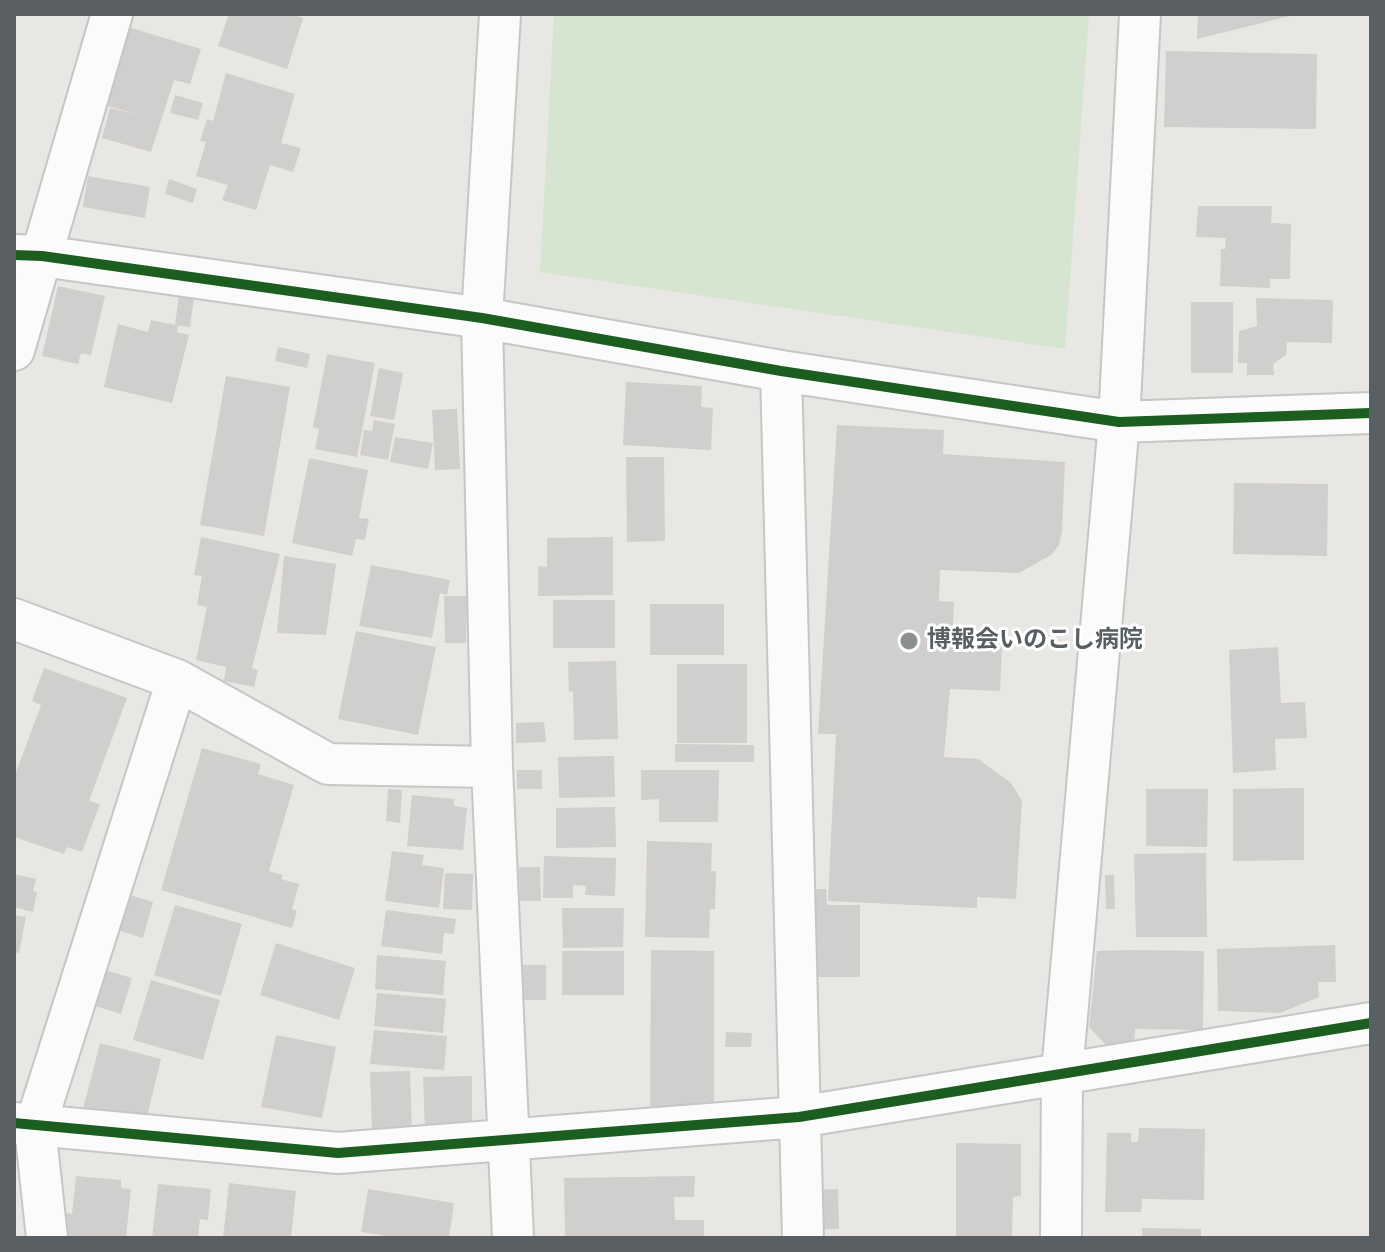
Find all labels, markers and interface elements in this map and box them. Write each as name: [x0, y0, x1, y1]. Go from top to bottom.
place label: 博報会いのこし病院: [927, 627, 1143, 655]
marker: 博報会いのこし病院: [898, 630, 920, 652]

